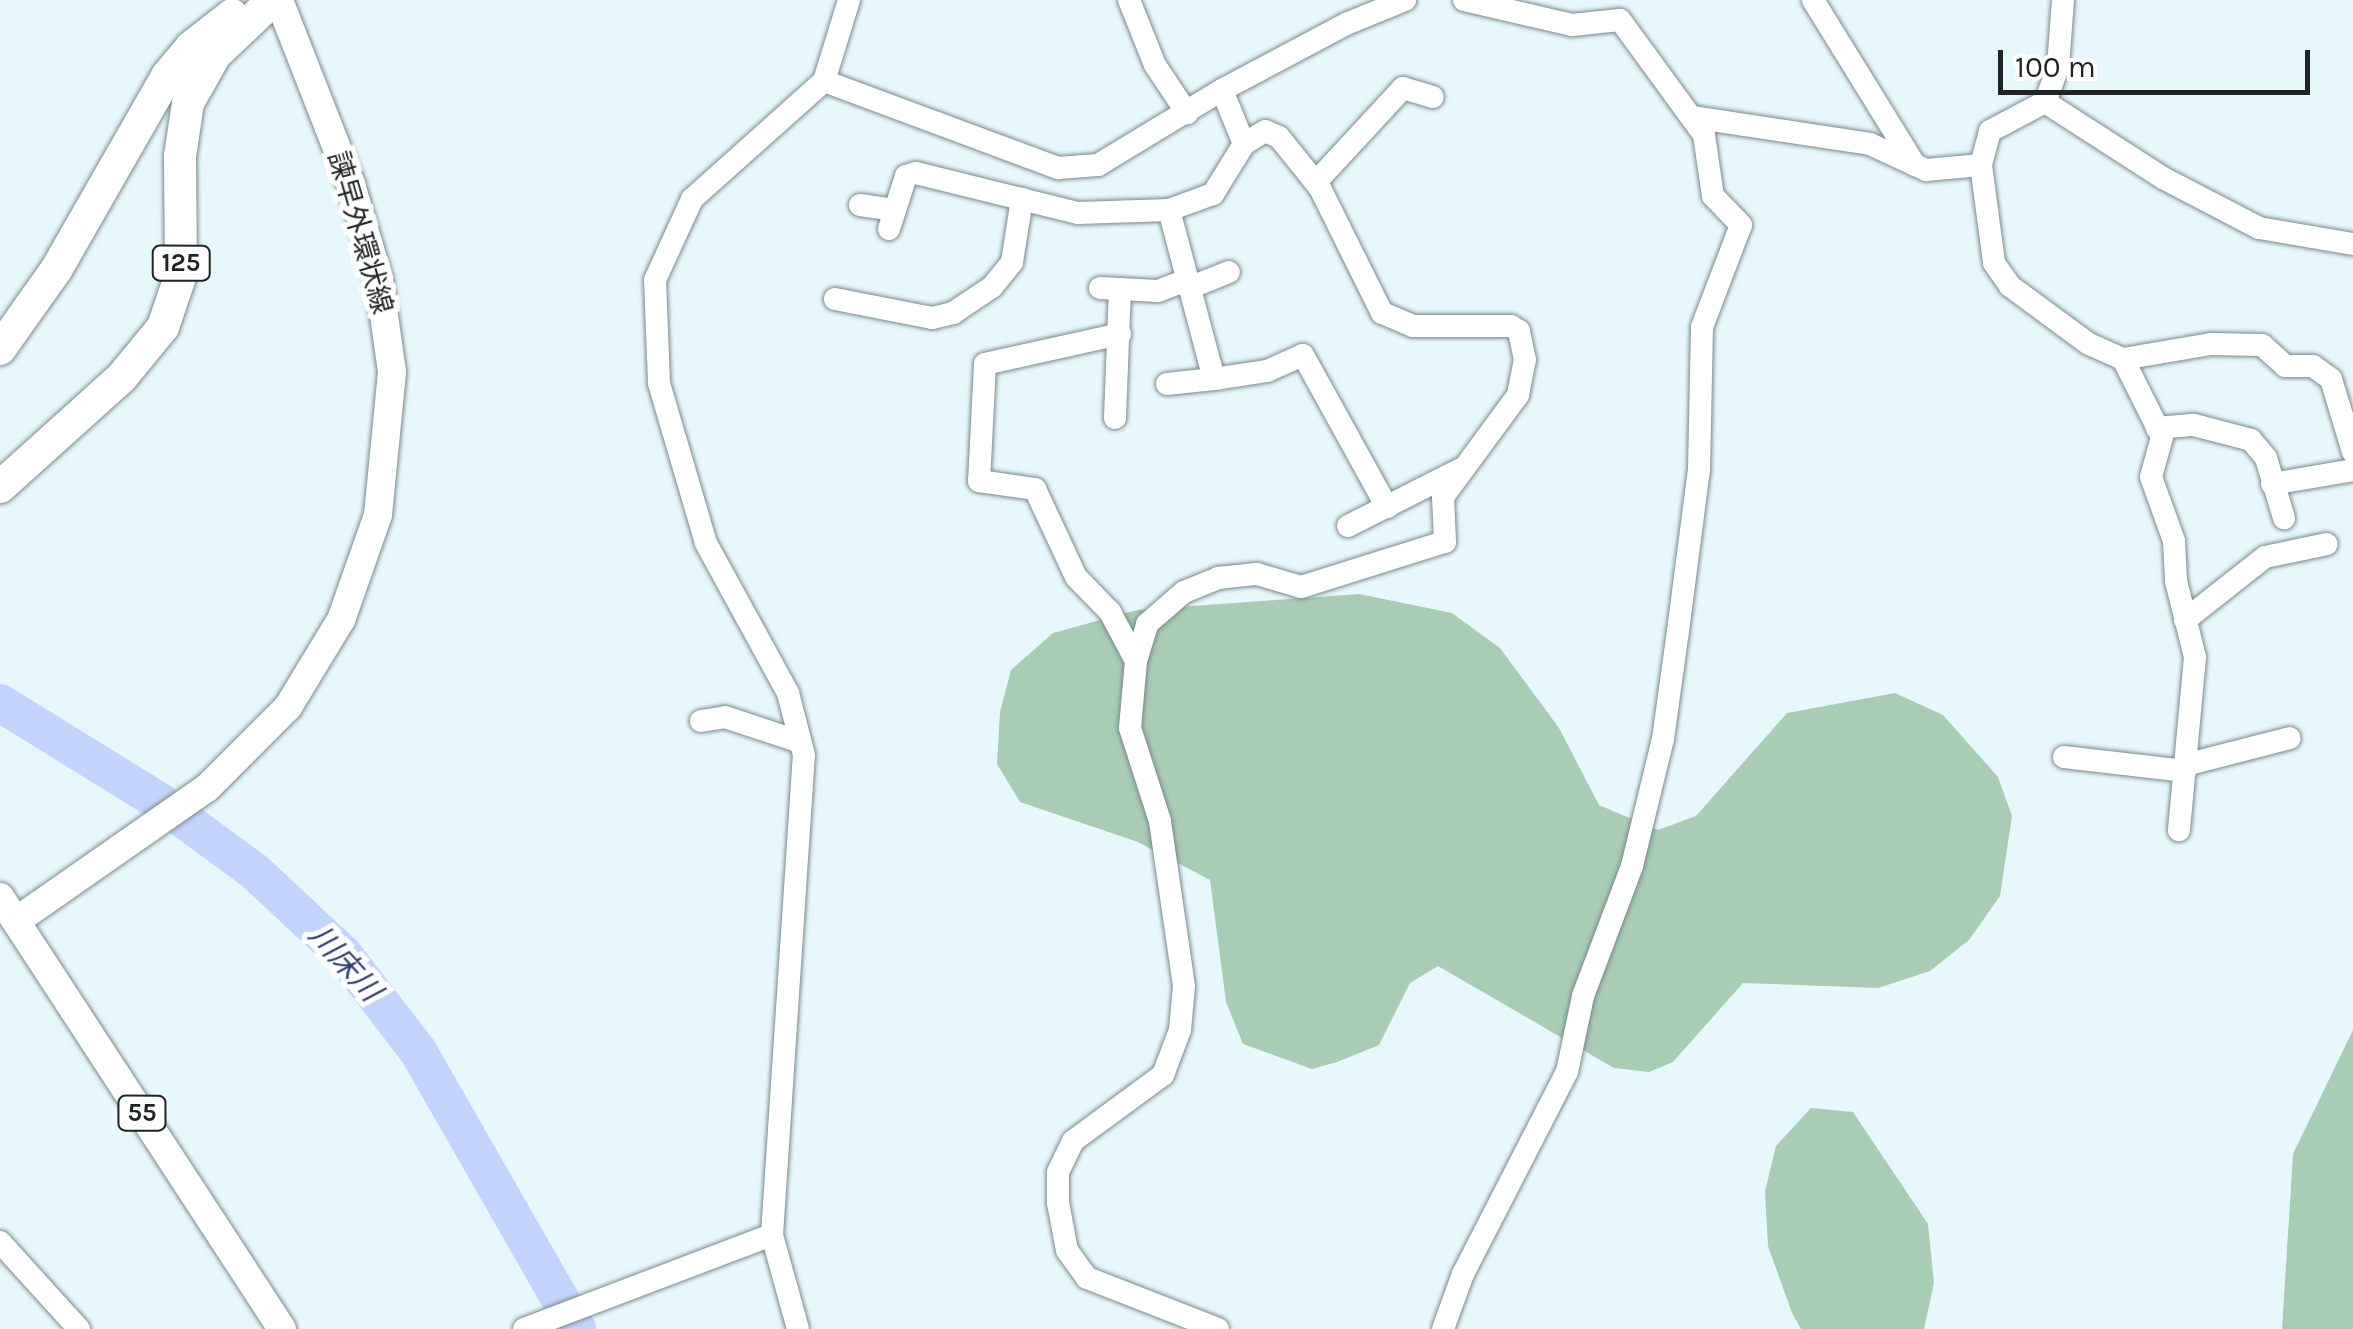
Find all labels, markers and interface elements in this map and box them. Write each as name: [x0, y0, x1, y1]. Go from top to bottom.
scale bar: [2003, 30, 2316, 92]
text: 100 m: [2015, 49, 2096, 85]
street label: 諫早外環状線: [321, 148, 399, 318]
road number: 125: [151, 243, 211, 283]
water label: 川床川: [302, 918, 388, 1008]
road number: 55: [117, 1093, 167, 1133]

